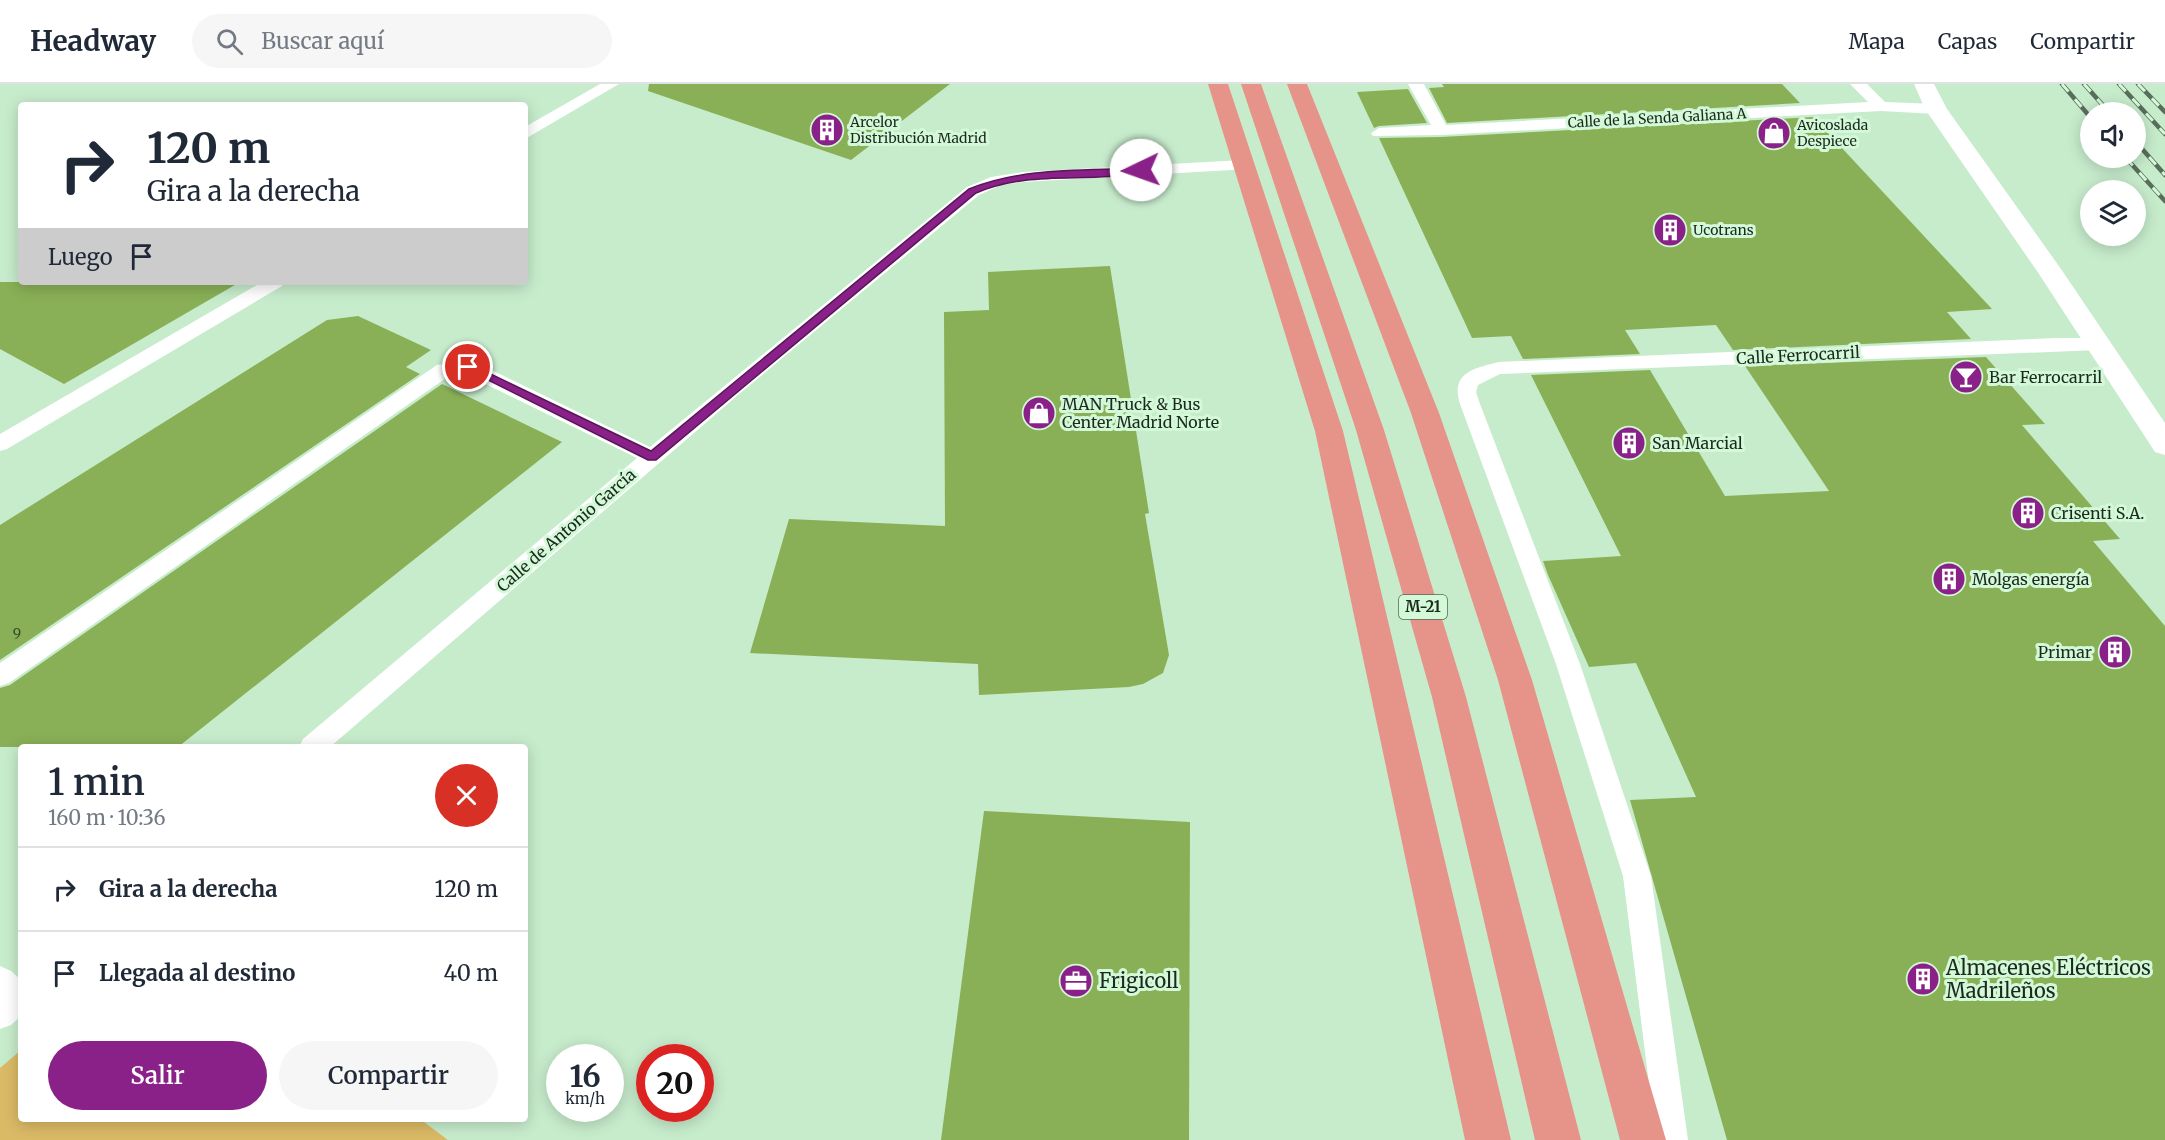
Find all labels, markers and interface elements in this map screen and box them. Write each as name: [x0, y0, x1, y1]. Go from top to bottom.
search box: [192, 14, 612, 68]
text: Headway: [30, 23, 156, 59]
icon: search: [213, 25, 246, 58]
text: Buscar aquí: [261, 27, 384, 55]
text: Mapa: [1848, 28, 1905, 55]
text: Capas: [1938, 28, 1997, 55]
text: Compartir: [2030, 28, 2135, 55]
map controls: [2080, 102, 2146, 246]
button: sound: [2080, 102, 2146, 168]
street label: Calle de la Senda Galiana A: [1567, 104, 1747, 132]
building icon: Arcelor Distribución Madrid: [809, 112, 845, 148]
place label: Arcelor Distribución Madrid: [849, 113, 987, 147]
shop icon: Avicoslada Despiece: [1756, 115, 1792, 151]
place label: Avicoslada Despiece: [1796, 116, 1869, 150]
text: 120 m: [147, 122, 270, 174]
icon: right: [48, 126, 126, 204]
position arrow: [1109, 138, 1173, 202]
text: Gira a la derecha: [147, 174, 360, 208]
button: layers: [2080, 180, 2146, 246]
building icon: Ucotrans: [1652, 212, 1688, 248]
place label: Ucotrans: [1693, 221, 1754, 239]
icon: arrive: [125, 240, 158, 273]
text: Luego: [48, 243, 113, 271]
pin: [442, 341, 493, 392]
street label: Calle Ferrocarril: [1736, 342, 1860, 368]
icon: arrive: [451, 350, 484, 383]
bar icon: Bar Ferrocarril: [1948, 359, 1984, 395]
place label: Bar Ferrocarril: [1989, 367, 2102, 387]
place label: MAN Truck & Bus Center Madrid Norte: [1062, 394, 1219, 432]
shop icon: MAN Truck & Bus Center Madrid Norte: [1021, 395, 1057, 431]
building icon: San Marcial: [1611, 425, 1647, 461]
place label: San Marcial: [1652, 433, 1743, 453]
street label: Calle de Antonio García: [492, 464, 640, 596]
building icon: Crisenti S.A.: [2010, 495, 2046, 531]
place label: Crisenti S.A.: [2051, 503, 2144, 523]
building icon: Molgas energía: [1931, 561, 1967, 597]
place label: Molgas energía: [1972, 569, 2090, 589]
road number: M-21: [1399, 595, 1447, 619]
house number: 9: [13, 624, 21, 642]
building icon: Primar: [2097, 634, 2133, 670]
place label: Primar: [2038, 642, 2092, 662]
text: 1 min: [48, 760, 145, 805]
button: close: [435, 764, 498, 827]
text: 160 m · 10:36: [48, 805, 166, 830]
icon: right: [48, 873, 81, 906]
text: Gira a la derecha: [99, 875, 277, 903]
text: 120 m: [434, 875, 498, 903]
place label: Almacenes Eléctricos Madrileños: [1945, 955, 2151, 1003]
icon: arrive: [48, 957, 81, 990]
text: Llegada al destino: [99, 959, 295, 987]
text: 40 m: [443, 959, 498, 987]
building icon: Almacenes Eléctricos Madrileños: [1905, 961, 1941, 997]
office icon: Frigicoll: [1058, 963, 1094, 999]
place label: Frigicoll: [1099, 968, 1179, 993]
button: Salir: [48, 1041, 267, 1110]
button: Compartir: [279, 1041, 498, 1110]
speed limit sign: 20: [636, 1044, 714, 1122]
text: 16: [569, 1057, 601, 1095]
text: km/h: [565, 1089, 605, 1108]

